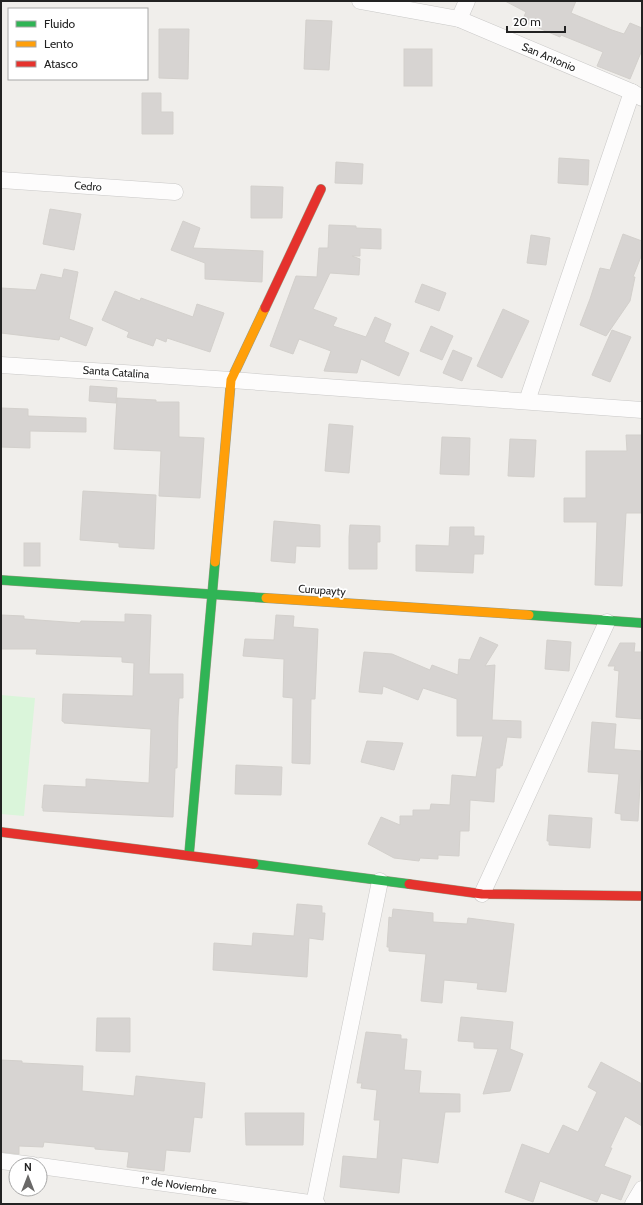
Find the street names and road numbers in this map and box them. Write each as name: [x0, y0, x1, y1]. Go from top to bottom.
street label: San Antonio: [520, 39, 578, 75]
street label: Cedro: [74, 178, 102, 194]
street label: Santa Catalina: [82, 363, 150, 381]
street label: Curupayty: [298, 581, 347, 599]
street label: 1º de Noviembre: [140, 1173, 218, 1197]

